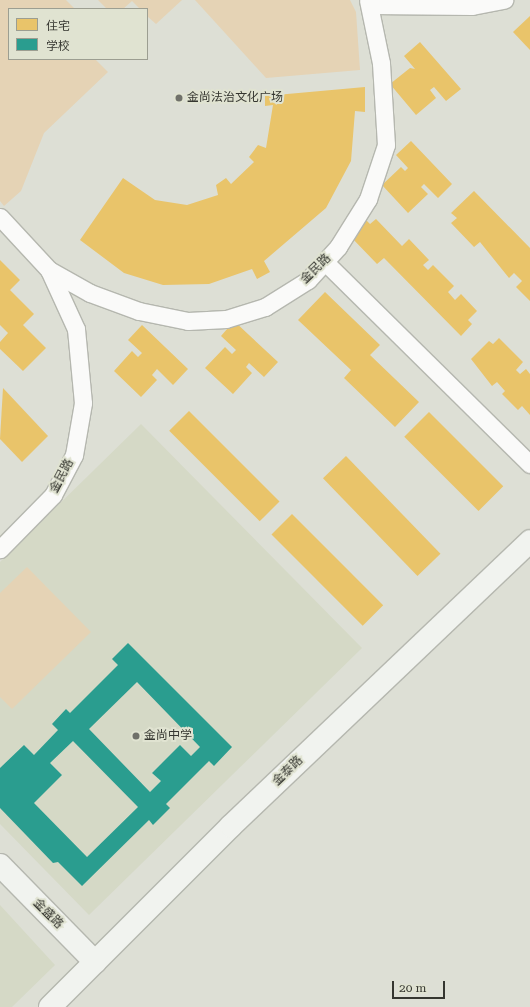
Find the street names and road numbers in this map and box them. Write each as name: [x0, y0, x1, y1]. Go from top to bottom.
street label: 金民路: [298, 251, 334, 287]
street label: 金民路: [47, 457, 77, 495]
street label: 金泰路: [270, 753, 306, 789]
street label: 金盛路: [30, 896, 66, 932]

